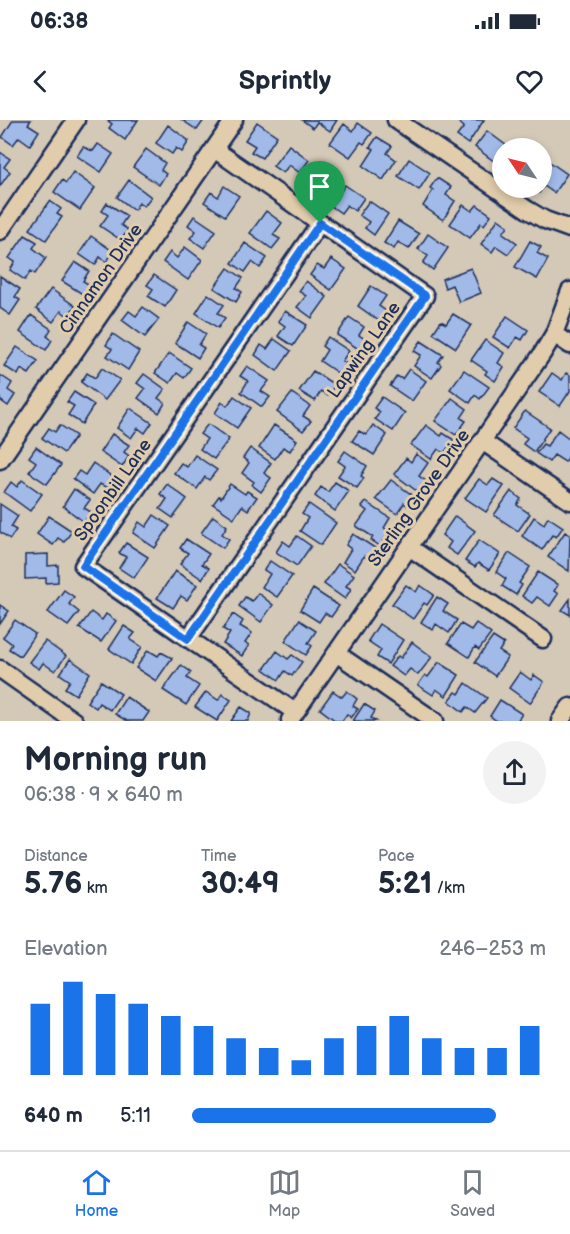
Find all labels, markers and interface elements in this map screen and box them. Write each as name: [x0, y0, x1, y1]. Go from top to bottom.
text: 06:38: [30, 8, 88, 35]
icon: back: [24, 65, 57, 98]
text: Sprintly: [239, 65, 331, 97]
icon: heart: [513, 65, 546, 98]
north arrow: [492, 138, 552, 198]
map controls: [492, 138, 552, 198]
pin: [294, 161, 345, 223]
icon: arrive: [303, 170, 336, 203]
street label: Cinnamon Drive: [55, 219, 147, 338]
street label: Lapwing Lane: [323, 297, 405, 402]
street label: Sterling Grove Drive: [364, 425, 474, 571]
street label: Spoonbill Lane: [70, 435, 156, 545]
text: Morning run: [24, 740, 207, 780]
button: share: [483, 741, 546, 804]
text: 06:38 · 9 × 640 m: [24, 783, 183, 807]
text: Distance: [24, 847, 88, 866]
text: Time: [201, 847, 236, 866]
text: Pace: [378, 847, 414, 866]
text: 5.76: [24, 866, 82, 902]
text: 30:49: [201, 866, 280, 902]
text: 5:21: [378, 866, 432, 902]
text: km: [82, 879, 108, 898]
text: /km: [432, 879, 465, 898]
text: Elevation: [24, 937, 107, 961]
text: 246–253 m: [439, 937, 546, 961]
text: 640 m: [24, 1104, 83, 1128]
text: 5:11: [120, 1104, 151, 1128]
tab: Home: [75, 1166, 118, 1221]
tab: Map: [268, 1166, 301, 1221]
tab: Saved: [450, 1166, 495, 1221]

